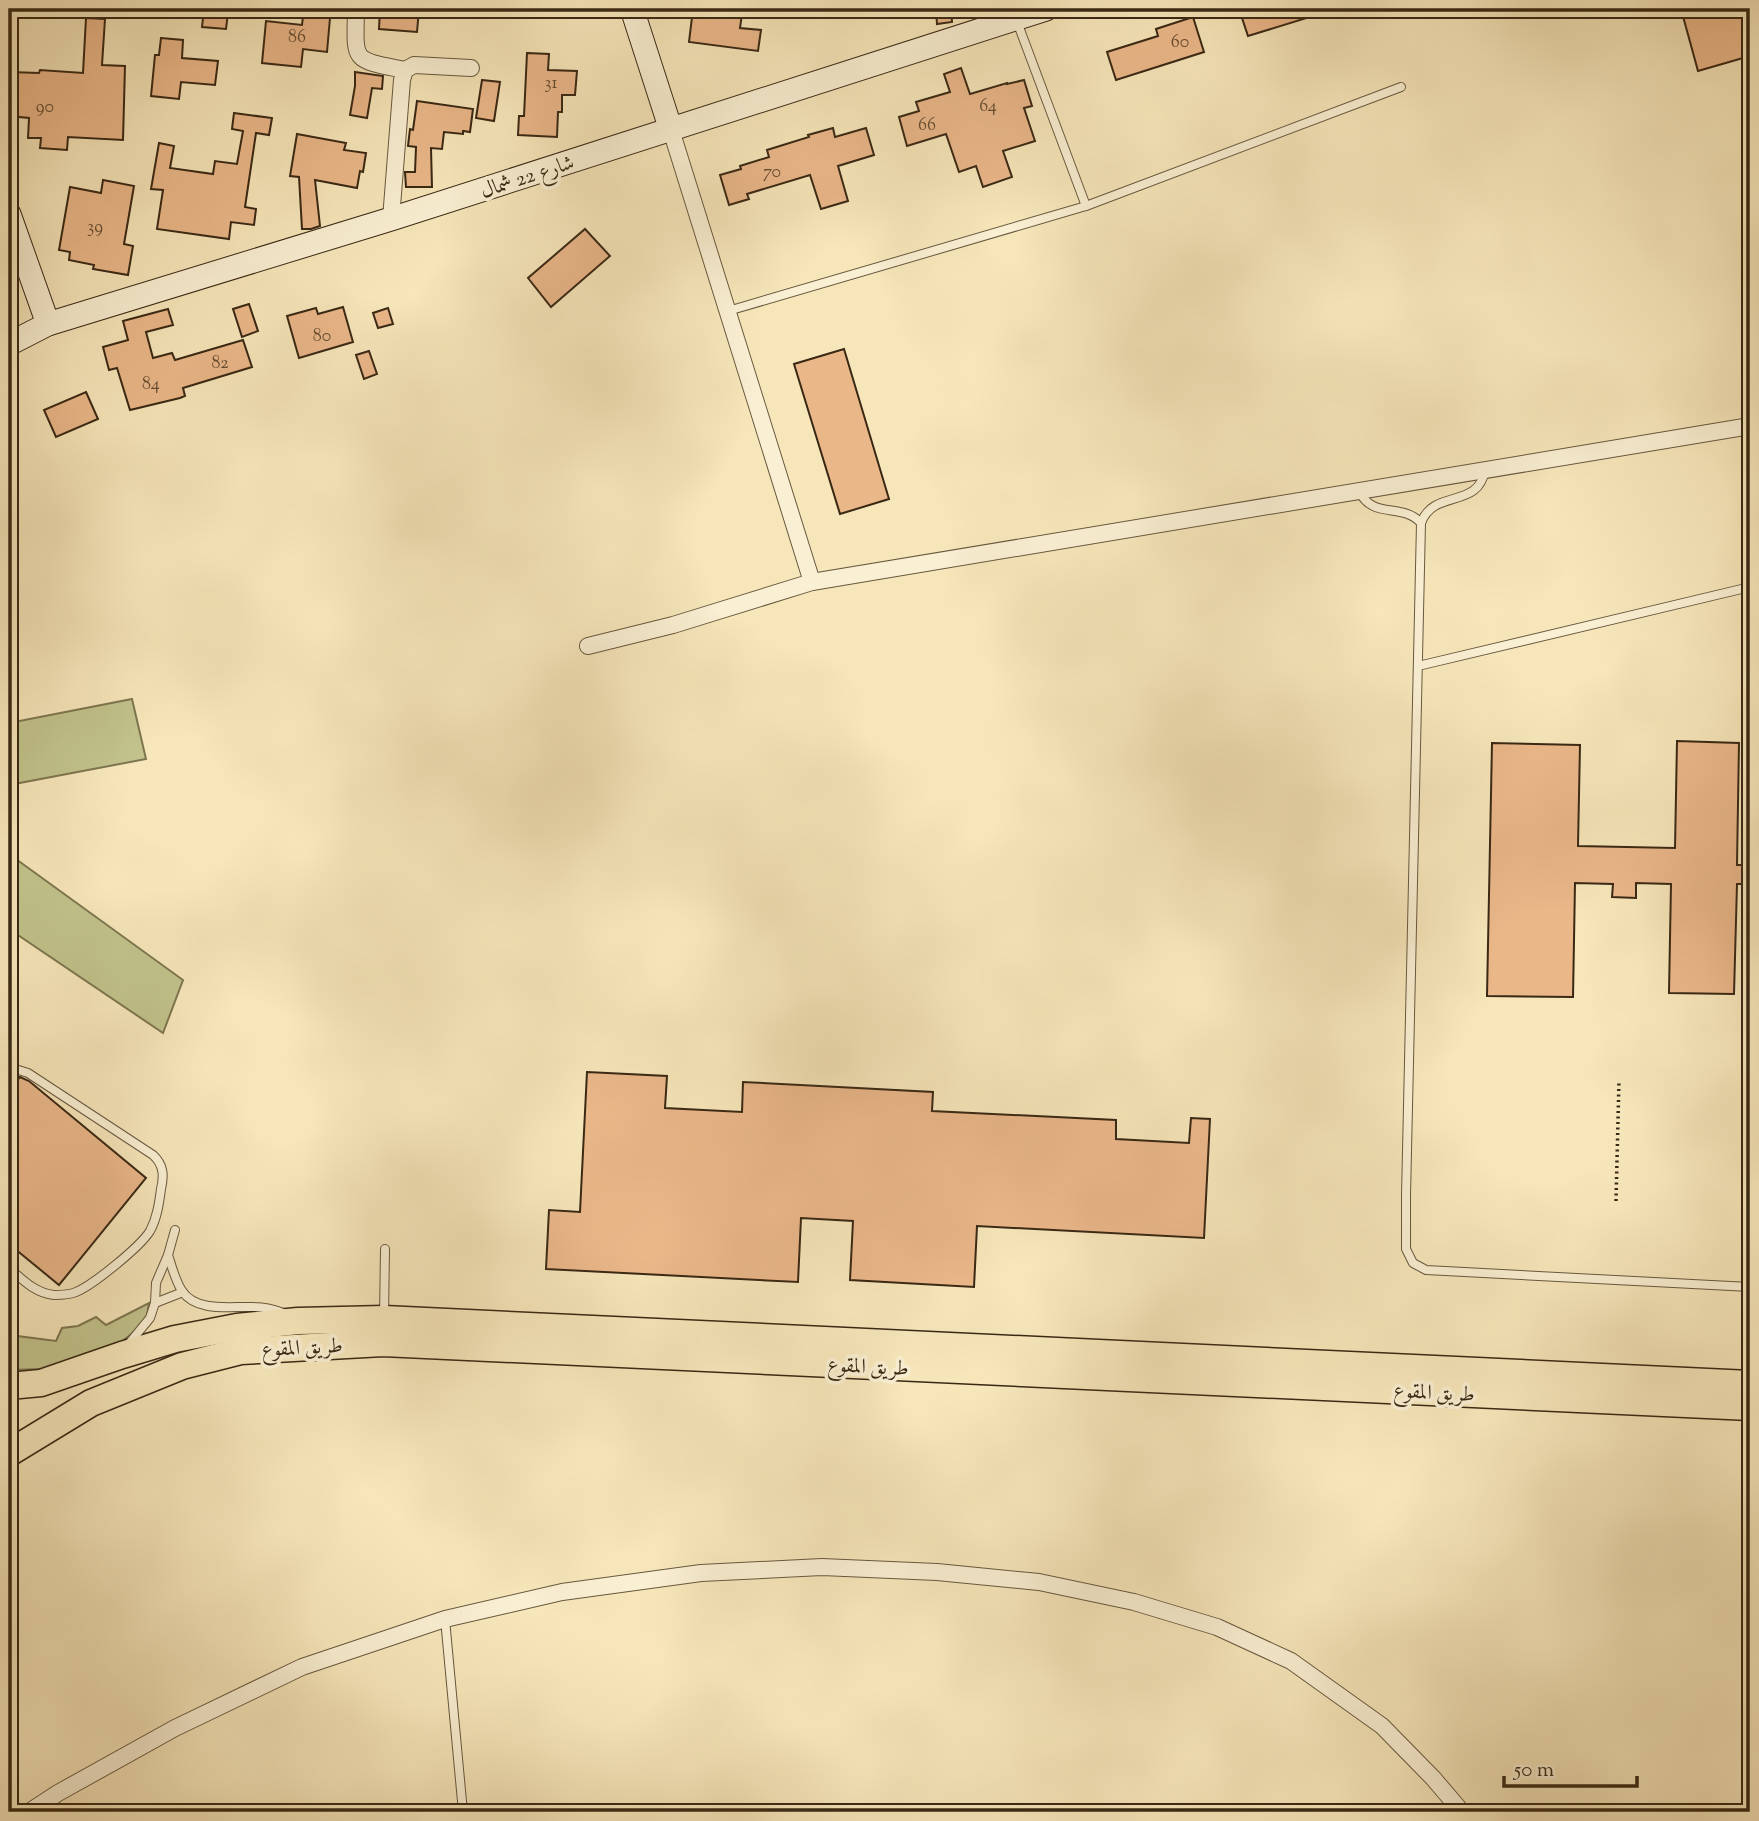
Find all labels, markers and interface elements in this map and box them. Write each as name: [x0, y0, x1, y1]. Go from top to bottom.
house number: 86: [288, 25, 306, 51]
house number: 60: [1171, 30, 1189, 56]
house number: 31: [544, 71, 558, 97]
house number: 64: [979, 94, 997, 120]
house number: 90: [36, 95, 54, 121]
house number: 66: [918, 113, 936, 139]
street label: شارع 22 شمال: [477, 149, 579, 208]
house number: 70: [763, 160, 781, 186]
house number: 39: [87, 215, 103, 241]
house number: 80: [313, 324, 331, 350]
house number: 82: [211, 351, 229, 377]
house number: 84: [142, 372, 160, 398]
street label: طريق المقوع: [261, 1332, 344, 1367]
street label: طريق المقوع: [826, 1351, 909, 1386]
street label: طريق المقوع: [1392, 1377, 1475, 1412]
scale bar: [1504, 1744, 1636, 1788]
text: 50 m: [1513, 1756, 1554, 1786]

